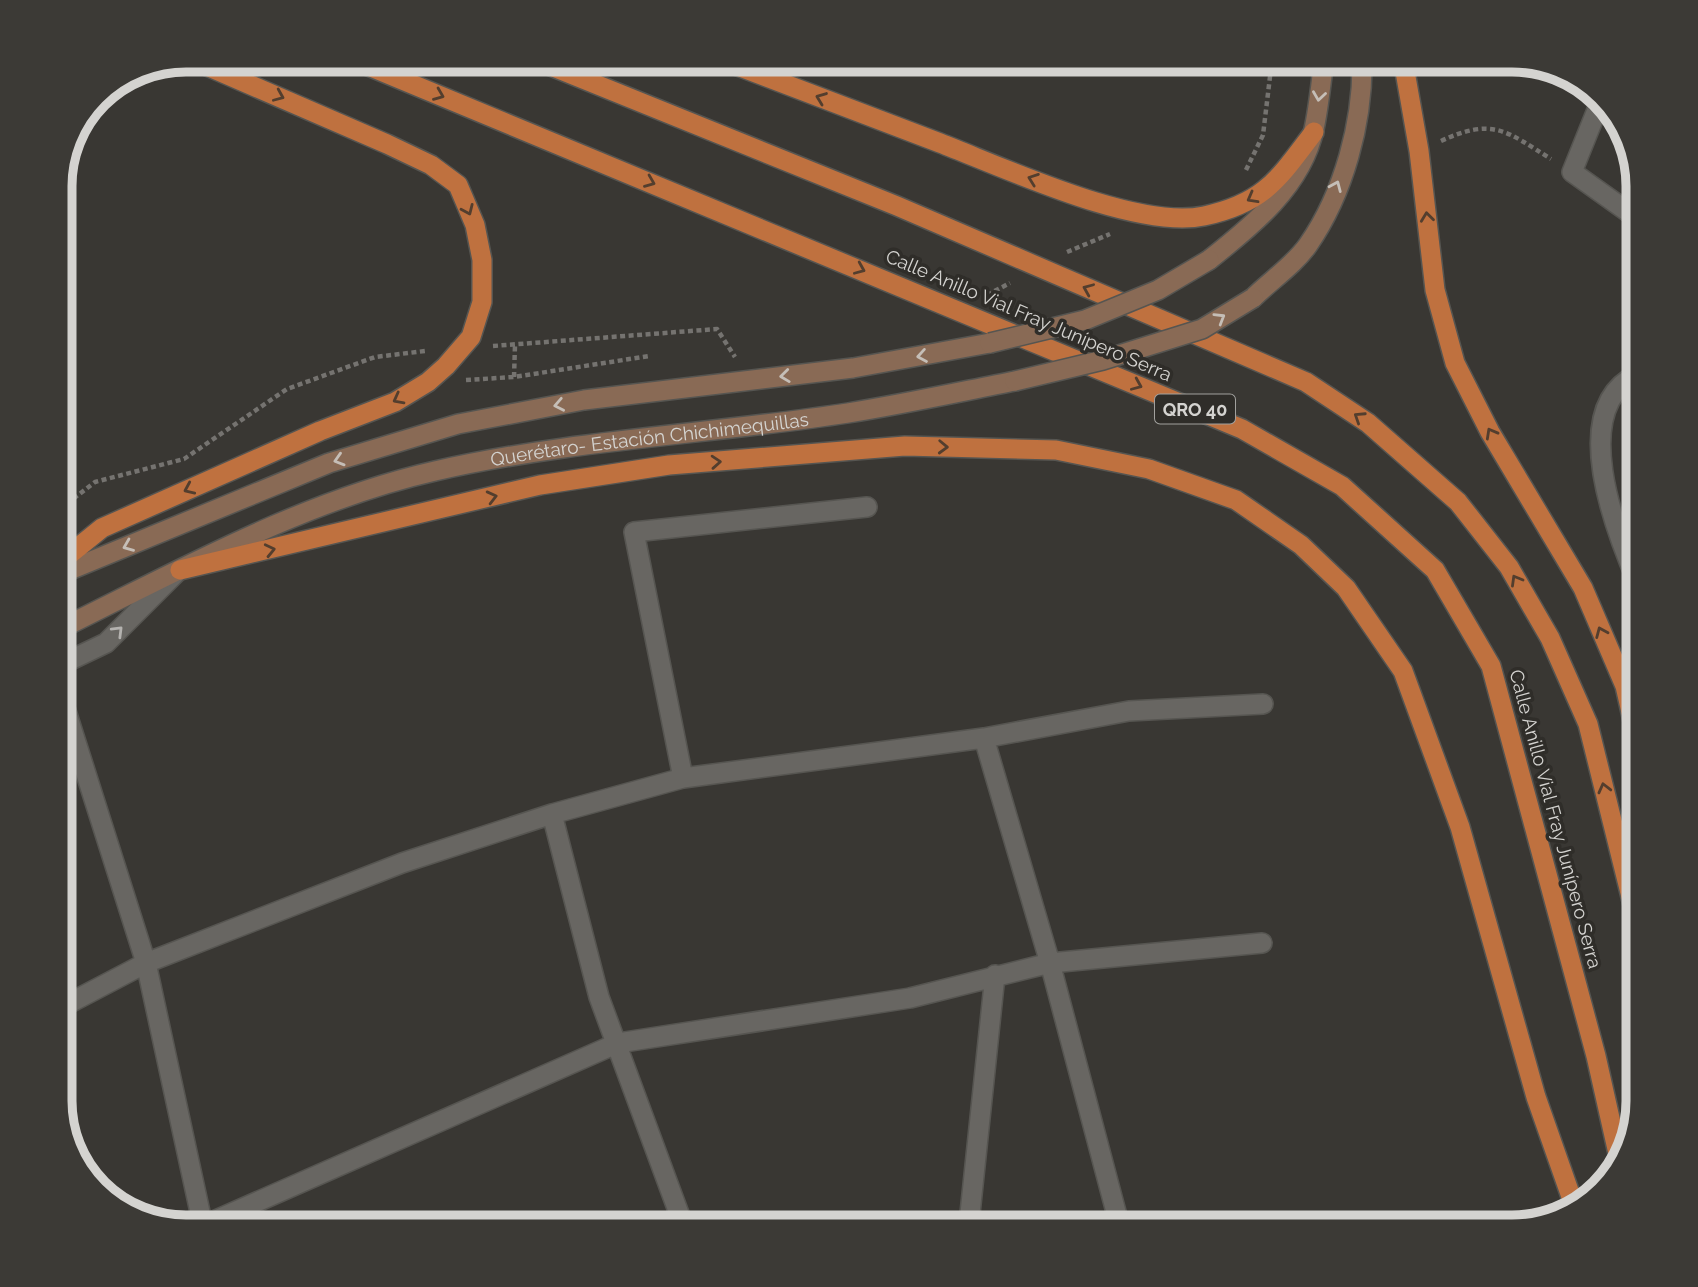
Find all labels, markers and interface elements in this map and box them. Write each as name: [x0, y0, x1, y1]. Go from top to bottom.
one-way arrow: [272, 87, 284, 101]
one-way arrow: [432, 87, 445, 101]
one-way arrow: [1312, 90, 1327, 101]
one-way arrow: [815, 92, 827, 106]
one-way arrow: [643, 173, 655, 187]
one-way arrow: [1028, 173, 1040, 187]
one-way arrow: [1328, 181, 1342, 193]
one-way arrow: [1246, 190, 1259, 204]
one-way arrow: [460, 203, 474, 215]
one-way arrow: [1420, 212, 1435, 223]
street label: Calle Anillo Vial Fray Junípero Serra: [883, 245, 1175, 385]
one-way arrow: [852, 261, 865, 275]
one-way arrow: [1082, 283, 1094, 297]
one-way arrow: [1212, 313, 1225, 326]
one-way arrow: [916, 347, 928, 362]
one-way arrow: [779, 369, 791, 384]
one-way arrow: [1130, 377, 1143, 391]
one-way arrow: [393, 391, 405, 404]
road number: QRO 40: [1155, 394, 1235, 424]
one-way arrow: [553, 396, 565, 411]
street label: Querétaro- Estación Chichimequillas: [489, 408, 810, 470]
one-way arrow: [1354, 413, 1367, 425]
one-way arrow: [1486, 428, 1499, 440]
one-way arrow: [938, 439, 949, 454]
one-way arrow: [333, 452, 346, 466]
one-way arrow: [711, 454, 722, 469]
one-way arrow: [184, 481, 197, 495]
one-way arrow: [486, 491, 498, 505]
one-way arrow: [123, 538, 136, 552]
one-way arrow: [264, 543, 276, 558]
one-way arrow: [1511, 574, 1524, 587]
one-way arrow: [110, 626, 123, 639]
one-way arrow: [1596, 627, 1610, 639]
street label: Calle Anillo Vial Fray Junípero Serra: [1505, 667, 1607, 971]
one-way arrow: [1598, 782, 1612, 794]

